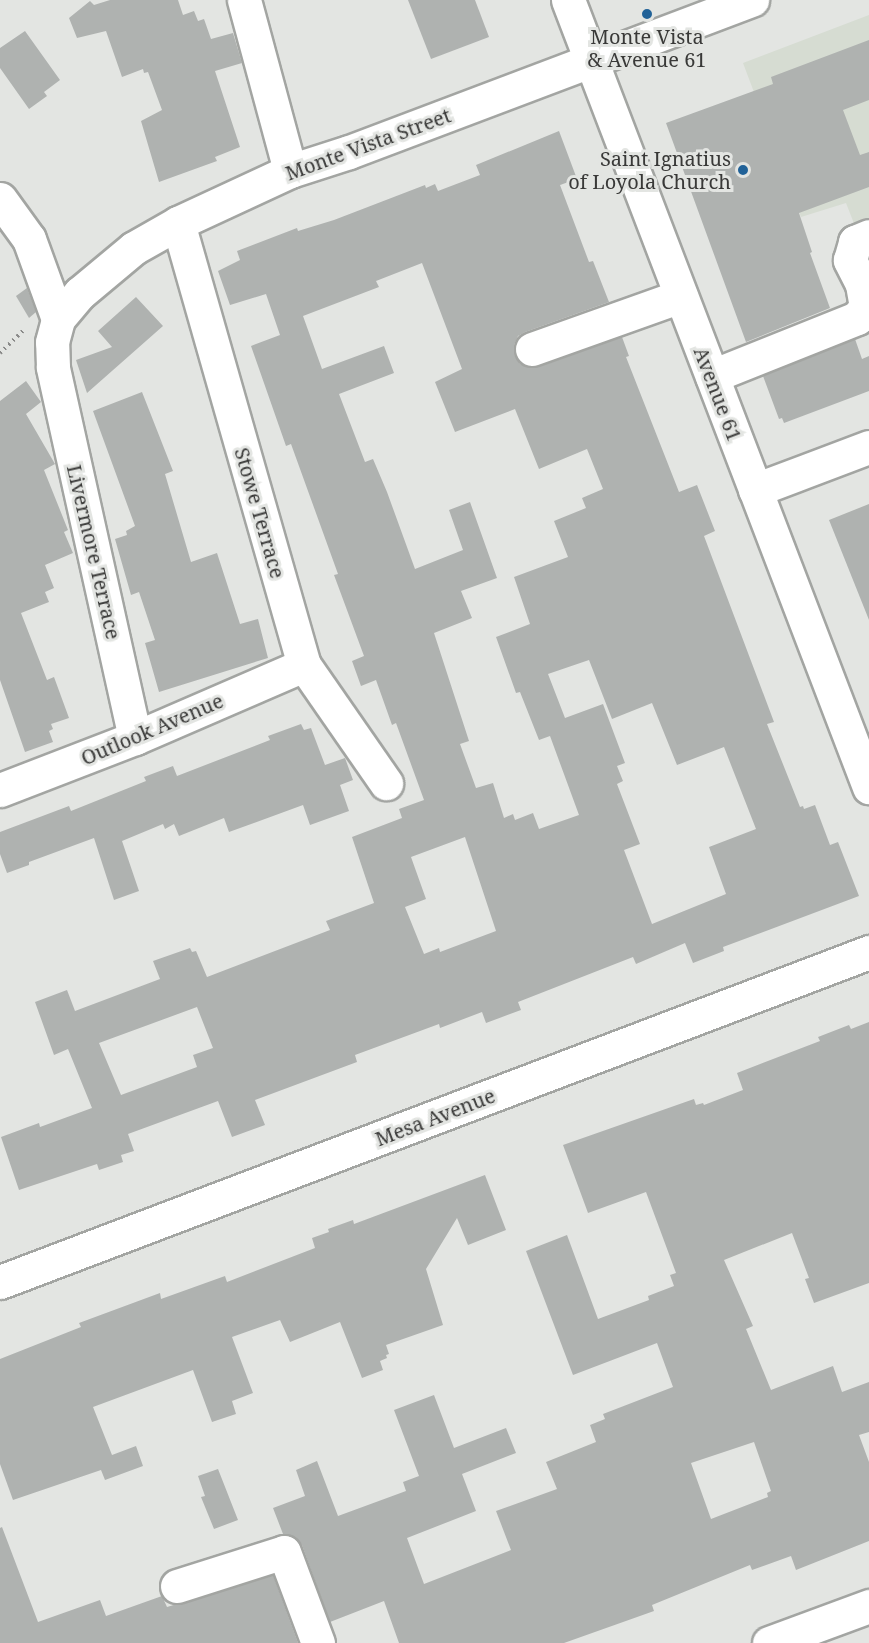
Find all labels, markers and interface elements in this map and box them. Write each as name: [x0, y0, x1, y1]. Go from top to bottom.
marker: Monte Vista & Avenue 61: [640, 7, 654, 21]
place label: Monte Vista & Avenue 61: [587, 24, 707, 71]
street label: Monte Vista Street: [282, 103, 454, 185]
place label: Saint Ignatius of Loyola Church: [568, 146, 731, 193]
marker: Saint Ignatius of Loyola Church: [736, 163, 750, 177]
street label: Avenue 61: [689, 343, 747, 445]
street label: Stowe Terrace: [230, 445, 290, 581]
street label: Livermore Terrace: [62, 462, 126, 642]
street label: Outlook Avenue: [77, 688, 227, 770]
street label: Mesa Avenue: [372, 1083, 498, 1151]

